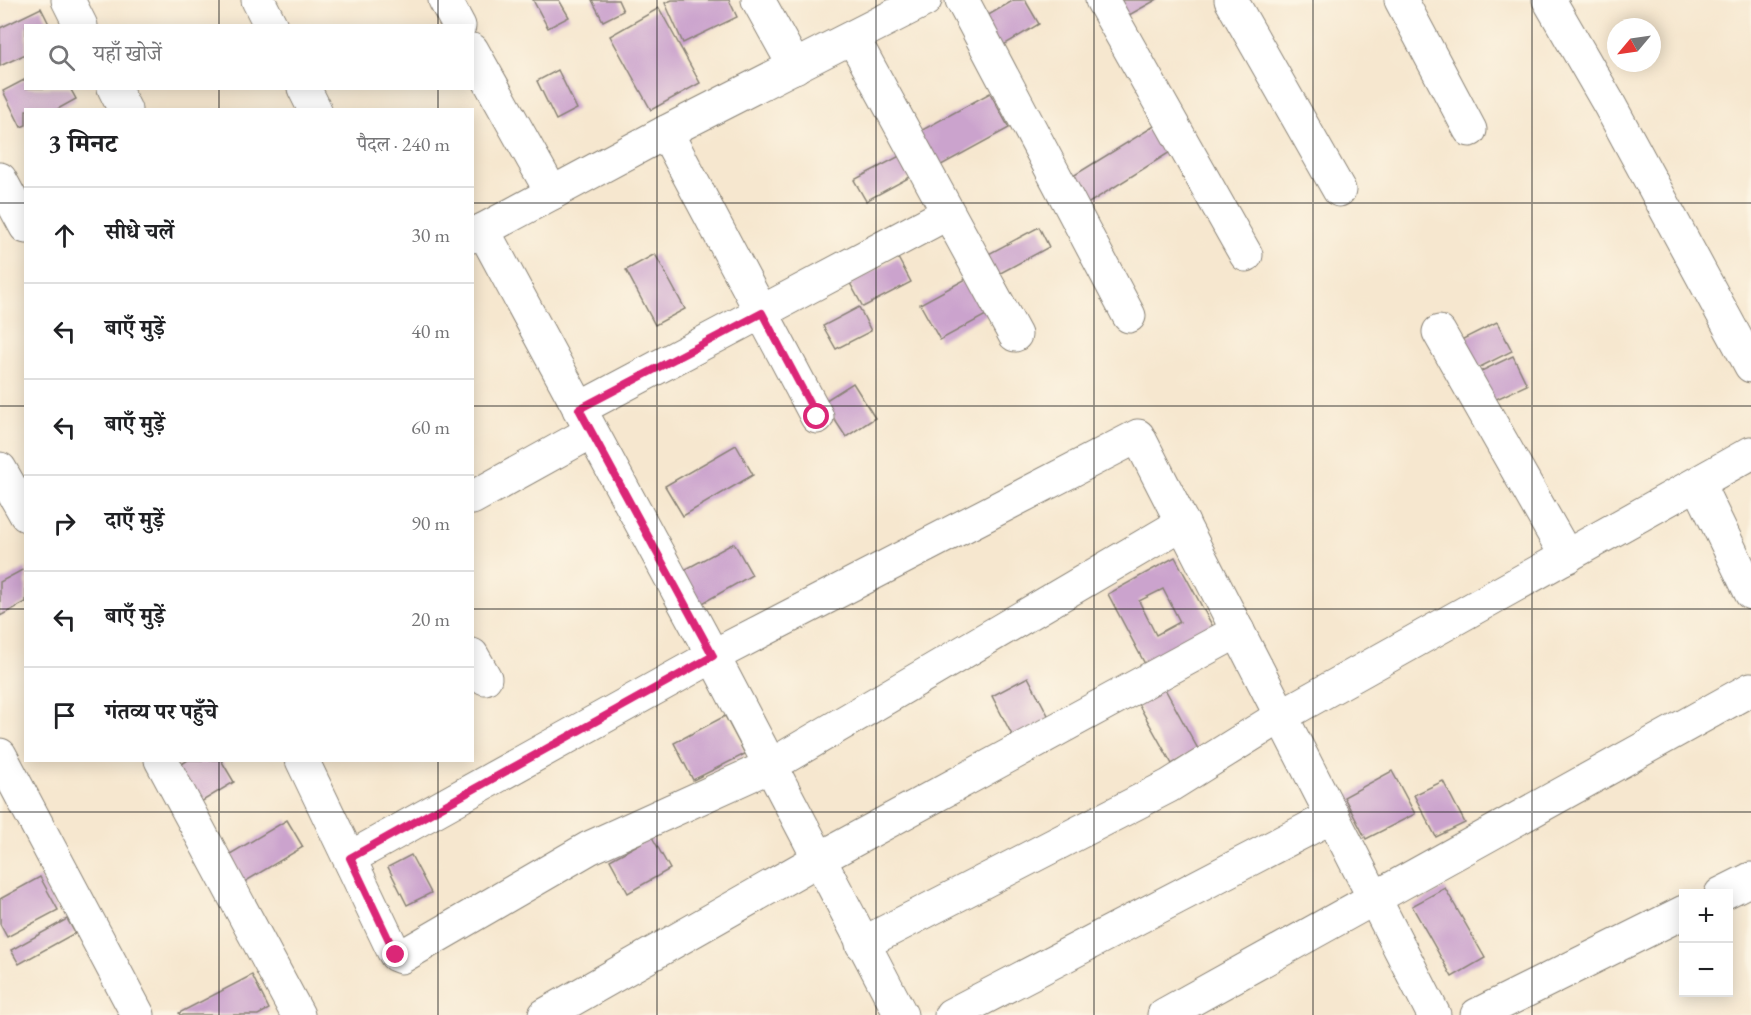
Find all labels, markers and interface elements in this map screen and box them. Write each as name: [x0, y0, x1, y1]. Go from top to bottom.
north arrow: [1607, 18, 1661, 72]
search box: [24, 24, 474, 90]
text: यहाँ खोजें: [93, 39, 162, 68]
icon: search: [45, 41, 78, 74]
text: 3 मिनट: [48, 126, 117, 160]
text: पैदल · 240 m: [357, 131, 450, 157]
text: सीधे चलें: [105, 217, 174, 246]
icon: ahead: [48, 219, 81, 252]
text: 30 m: [411, 222, 450, 248]
text: बाएँ मुड़ें: [105, 313, 165, 342]
icon: left: [48, 315, 81, 348]
text: 40 m: [411, 318, 450, 344]
route start: [803, 403, 829, 429]
text: बाएँ मुड़ें: [105, 409, 165, 438]
icon: left: [48, 411, 81, 444]
text: 60 m: [411, 414, 450, 440]
text: दाएँ मुड़ें: [105, 505, 164, 534]
icon: right: [48, 507, 81, 540]
text: 90 m: [411, 510, 450, 536]
text: बाएँ मुड़ें: [105, 601, 165, 630]
icon: left: [48, 603, 81, 636]
text: 20 m: [411, 606, 450, 632]
text: गंतव्य पर पहुँचे: [105, 697, 217, 726]
icon: arrive: [48, 699, 81, 732]
map controls: [1679, 889, 1733, 997]
button: +: [1679, 889, 1733, 943]
route end: [382, 941, 408, 967]
button: −: [1679, 943, 1733, 997]

